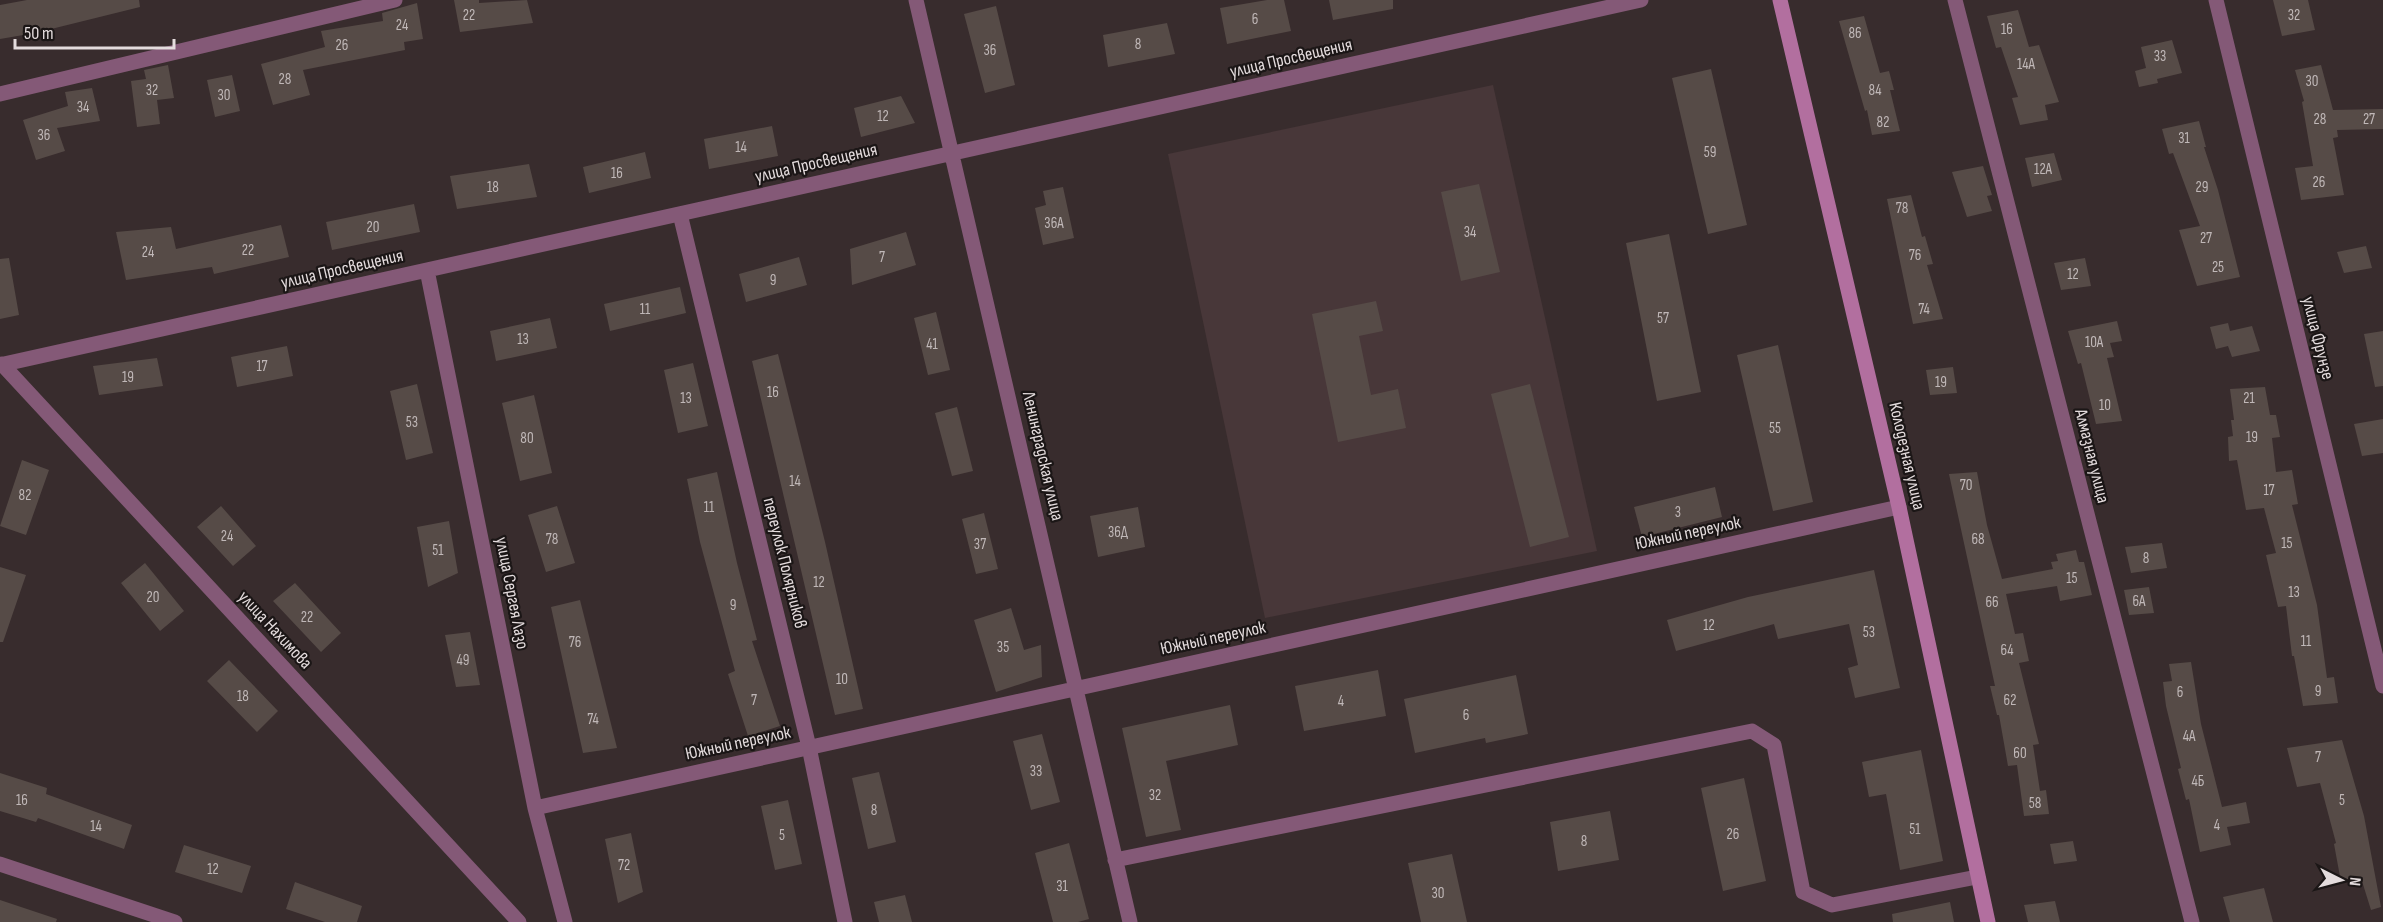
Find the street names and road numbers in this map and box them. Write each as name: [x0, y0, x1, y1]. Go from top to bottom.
street label: улица Просвещения: [1228, 34, 1354, 82]
street label: улица Просвещения: [753, 139, 879, 187]
street label: улица Просвещения: [279, 245, 405, 293]
street label: улица Фрунзе: [2298, 294, 2338, 382]
street label: Ленинградская улица: [1018, 388, 1068, 523]
street label: Колодезная улица: [1884, 400, 1930, 512]
street label: Алмазная улица: [2070, 406, 2114, 505]
street label: переулок Полярников: [759, 495, 811, 631]
street label: Южный переулок: [1634, 512, 1743, 554]
street label: улица Сергея Лазо: [491, 535, 533, 651]
street label: улица Нахимова: [234, 587, 316, 673]
street label: Южный переулок: [1159, 617, 1268, 659]
street label: Южный переулок: [684, 722, 793, 764]

